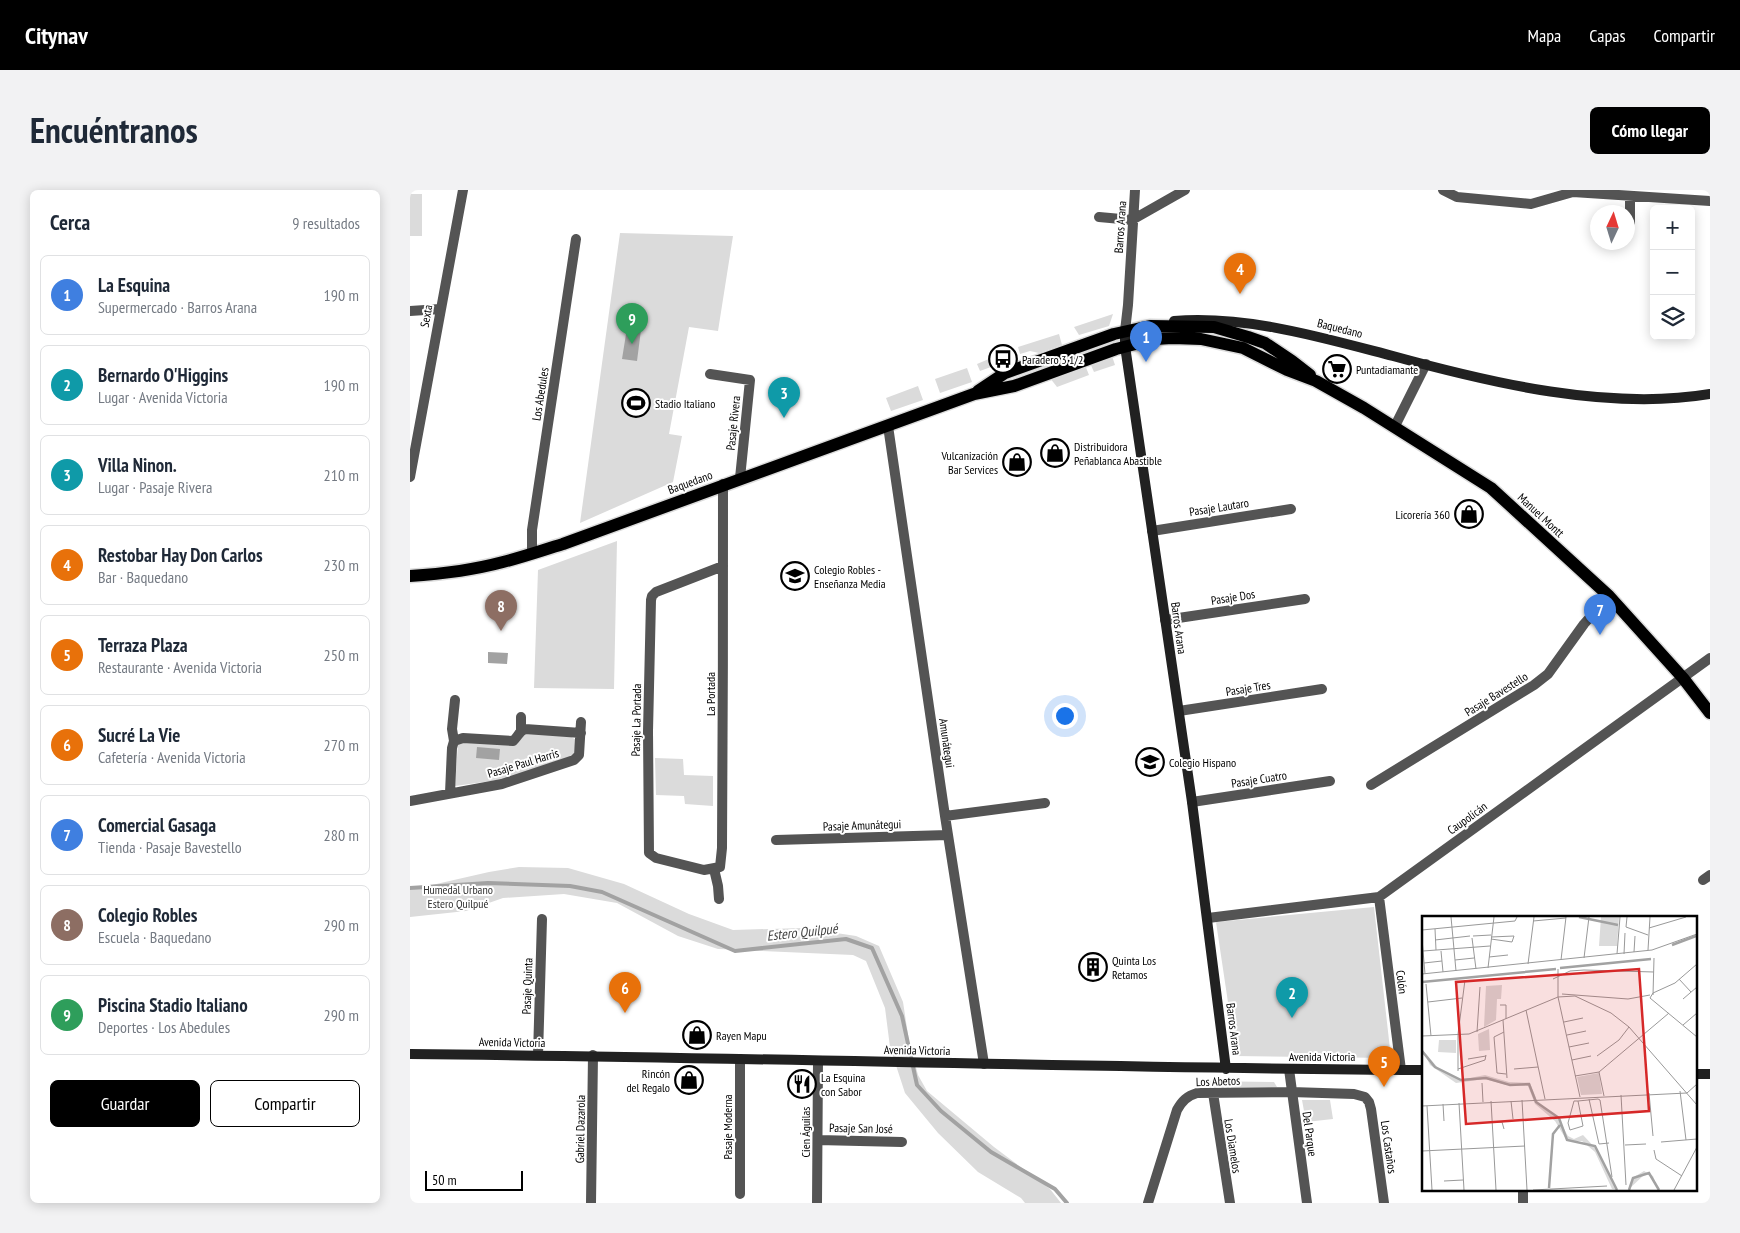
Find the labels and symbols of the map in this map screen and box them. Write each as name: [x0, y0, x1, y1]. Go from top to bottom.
street label: Barros Arana: [1111, 200, 1129, 254]
north arrow: [1590, 205, 1635, 250]
pin: 4: [1224, 253, 1256, 294]
street label: Sexta: [417, 303, 435, 329]
pin: 9: [616, 303, 648, 344]
street label: Baquedano: [1316, 315, 1364, 341]
pin: 1: [1130, 321, 1162, 362]
bus stop icon: Paradero 3 1/2: [988, 344, 1018, 374]
place label: Paradero 3 1/2: [1022, 352, 1083, 367]
supermarket icon: Puntadiamante: [1322, 354, 1352, 384]
place label: Puntadiamante: [1356, 362, 1418, 377]
street label: Los Abedules: [528, 366, 552, 422]
pin: 3: [768, 377, 800, 418]
sports icon: Stadio Italiano: [621, 388, 651, 418]
street label: Pasaje Rivera: [723, 395, 743, 451]
place label: Stadio Italiano: [655, 396, 715, 411]
shop icon: Distribuidora Peñablanca Abastible: [1040, 438, 1070, 468]
place label: Distribuidora Peñablanca Abastible: [1074, 439, 1162, 468]
shop icon: Vulcanización Bar Services: [1002, 447, 1032, 477]
place label: Vulcanización Bar Services: [941, 448, 998, 477]
street label: Baquedano: [666, 467, 714, 497]
street label: Manuel Montt: [1515, 490, 1568, 541]
street label: Pasaje Lautaro: [1188, 495, 1250, 519]
shop icon: Licorería 360: [1454, 499, 1484, 529]
place label: Licorería 360: [1395, 507, 1450, 522]
school or university icon: Colegio Robles - Enseñanza Media: [780, 561, 810, 591]
place label: Colegio Robles - Enseñanza Media: [814, 562, 886, 591]
street label: Pasaje Dos: [1210, 586, 1256, 608]
pin: 8: [485, 590, 517, 631]
pin: 7: [1584, 594, 1616, 635]
street label: Barros Arana: [1168, 601, 1190, 655]
street label: Pasaje Bavestello: [1462, 669, 1530, 719]
street label: La Portada: [703, 672, 718, 716]
street label: Pasaje Tres: [1225, 677, 1271, 699]
street label: Pasaje La Portada: [628, 683, 644, 757]
your location: [1052, 703, 1078, 729]
street label: Amunátegui: [936, 717, 958, 769]
street label: Pasaje Paul Harris: [486, 745, 560, 781]
school or university icon: Colegio Hispano: [1135, 747, 1165, 777]
place label: Colegio Hispano: [1169, 755, 1236, 770]
street label: Pasaje Cuatro: [1230, 767, 1288, 791]
street label: Caupolicán: [1444, 799, 1490, 837]
street label: Pasaje Amunátegui: [823, 816, 901, 834]
park label: Humedal Urbano Estero Quilpué: [423, 882, 493, 911]
inset map: [1422, 916, 1698, 1190]
water label: Estero Quilpué: [766, 919, 840, 945]
building icon: Quinta Los Retamos: [1078, 952, 1108, 982]
place label: Quinta Los Retamos: [1112, 953, 1156, 982]
street label: Pasaje Quinta: [519, 957, 535, 1015]
street label: Colón: [1393, 969, 1411, 995]
pin: 6: [609, 972, 641, 1013]
pin: 2: [1276, 977, 1308, 1018]
street label: Barros Arana: [1223, 1002, 1245, 1056]
shop icon: Rayen Mapu: [682, 1020, 712, 1050]
place label: Rayen Mapu: [716, 1028, 767, 1043]
street label: Avenida Victoria: [479, 1034, 546, 1050]
street label: Avenida Victoria: [884, 1042, 951, 1058]
pin: 5: [1368, 1046, 1400, 1087]
street label: Avenida Victoria: [1289, 1049, 1355, 1064]
shop icon: Rincón del Regalo: [674, 1065, 704, 1095]
place label: Rincón del Regalo: [626, 1066, 670, 1095]
restaurant icon: La Esquina con Sabor: [787, 1069, 817, 1099]
place label: La Esquina con Sabor: [821, 1070, 866, 1099]
street label: Los Abetos: [1196, 1073, 1240, 1089]
street label: Gabriel Dazarola: [572, 1094, 588, 1163]
street label: Pasaje Moderna: [720, 1094, 735, 1160]
street label: Cien Águilas: [798, 1107, 813, 1157]
street label: Del Parque: [1299, 1111, 1321, 1157]
street label: Los Diamelos: [1221, 1118, 1245, 1174]
street label: Pasaje San José: [829, 1120, 893, 1136]
street label: Los Castaños: [1378, 1120, 1400, 1174]
scale bar: [425, 1168, 522, 1191]

